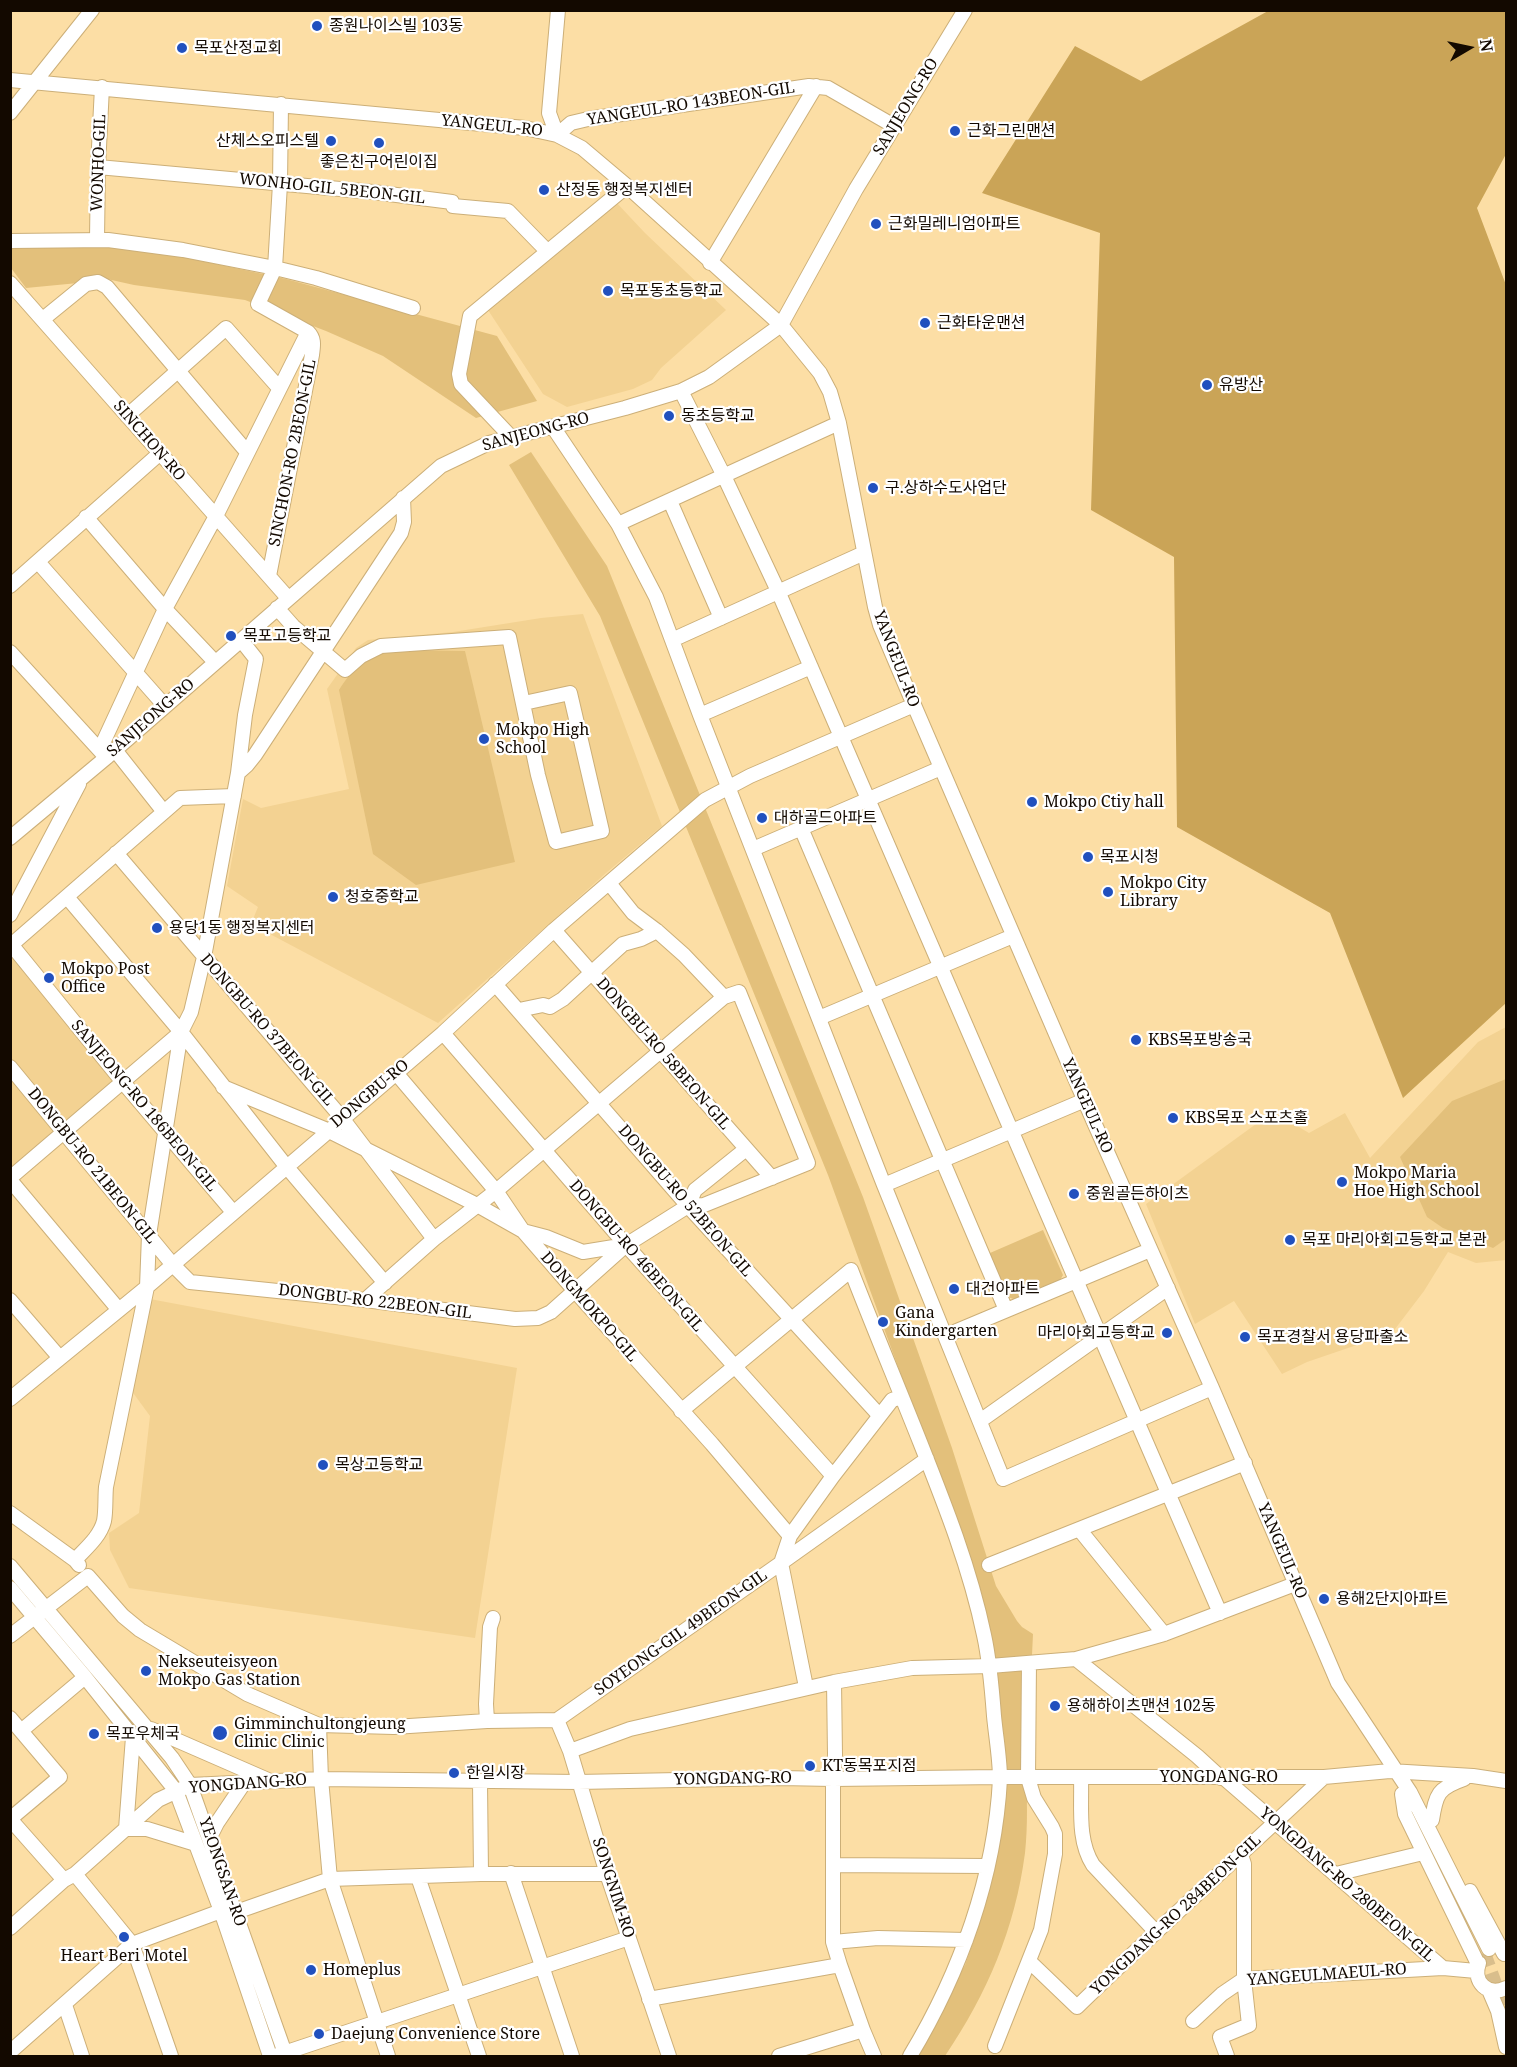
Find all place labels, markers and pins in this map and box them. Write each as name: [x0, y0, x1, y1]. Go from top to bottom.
place label: 종원나이스빌 103동: [329, 16, 463, 36]
marker: 종원나이스빌 103동: [310, 19, 324, 33]
place label: 목포산정교회: [194, 38, 282, 58]
marker: 목포산정교회: [175, 41, 189, 55]
place label: 근화그린맨션: [967, 121, 1055, 141]
marker: 근화그린맨션: [948, 124, 962, 138]
place label: 산체스오피스텔: [216, 131, 319, 151]
marker: 산체스오피스텔: [324, 134, 338, 148]
marker: 좋은친구어린이집: [372, 136, 386, 150]
place label: 좋은친구어린이집: [320, 152, 438, 172]
place label: 산정동 행정복지센터: [556, 180, 693, 200]
marker: 산정동 행정복지센터: [537, 183, 551, 197]
place label: 근화밀레니엄아파트: [888, 214, 1020, 234]
marker: 근화밀레니엄아파트: [869, 217, 883, 231]
place label: 목포동초등학교: [620, 281, 723, 301]
marker: 목포동초등학교: [601, 284, 615, 298]
place label: 근화타운맨션: [937, 313, 1025, 333]
marker: 근화타운맨션: [918, 316, 932, 330]
place label: 유방산: [1219, 375, 1263, 395]
marker: 유방산: [1200, 378, 1214, 392]
place label: 동초등학교: [681, 406, 755, 426]
marker: 동초등학교: [662, 409, 676, 423]
place label: 구.상하수도사업단: [885, 478, 1007, 498]
marker: 구.상하수도사업단: [866, 481, 880, 495]
place label: 목포고등학교: [243, 626, 331, 646]
marker: 목포고등학교: [224, 629, 238, 643]
place label: Mokpo High School: [496, 720, 589, 758]
marker: Mokpo High School: [477, 732, 491, 746]
place label: Mokpo Ctiy hall: [1044, 792, 1164, 812]
marker: Mokpo Ctiy hall: [1025, 795, 1039, 809]
place label: 대하골드아파트: [774, 808, 877, 828]
marker: 대하골드아파트: [755, 811, 769, 825]
place label: 목포시청: [1100, 847, 1159, 867]
marker: 목포시청: [1081, 850, 1095, 864]
place label: Mokpo City Library: [1120, 873, 1206, 911]
marker: Mokpo City Library: [1101, 885, 1115, 899]
place label: 청호중학교: [345, 887, 419, 907]
marker: 청호중학교: [326, 890, 340, 904]
place label: 용당1동 행정복지센터: [169, 918, 315, 938]
marker: 용당1동 행정복지센터: [150, 921, 164, 935]
place label: Mokpo Post Office: [61, 959, 150, 997]
marker: Mokpo Post Office: [42, 971, 56, 985]
place label: KBS목포방송국: [1148, 1030, 1252, 1050]
marker: KBS목포방송국: [1129, 1033, 1143, 1047]
place label: KBS목포 스포츠홀: [1185, 1108, 1308, 1128]
marker: KBS목포 스포츠홀: [1166, 1111, 1180, 1125]
place label: Mokpo Maria Hoe High School: [1354, 1163, 1480, 1201]
marker: Mokpo Maria Hoe High School: [1335, 1175, 1349, 1189]
place label: 중원골든하이츠: [1086, 1184, 1189, 1204]
marker: 중원골든하이츠: [1067, 1187, 1081, 1201]
place label: 목포 마리아회고등학교 본관: [1302, 1230, 1487, 1250]
marker: 목포 마리아회고등학교 본관: [1283, 1233, 1297, 1247]
place label: 대건아파트: [966, 1279, 1040, 1299]
marker: 대건아파트: [947, 1282, 961, 1296]
place label: Gana Kindergarten: [895, 1303, 997, 1341]
marker: Gana Kindergarten: [876, 1315, 890, 1329]
place label: 마리아회고등학교: [1037, 1323, 1155, 1343]
marker: 마리아회고등학교: [1160, 1326, 1174, 1340]
place label: 목포경찰서 용당파출소: [1257, 1327, 1408, 1347]
marker: 목포경찰서 용당파출소: [1238, 1330, 1252, 1344]
place label: 목상고등학교: [335, 1455, 423, 1475]
marker: 목상고등학교: [316, 1458, 330, 1472]
place label: 용해2단지아파트: [1336, 1589, 1448, 1609]
marker: 용해2단지아파트: [1317, 1592, 1331, 1606]
place label: Nekseuteisyeon Mokpo Gas Station: [158, 1652, 300, 1690]
marker: Nekseuteisyeon Mokpo Gas Station: [139, 1664, 153, 1678]
place label: 용해하이츠맨션 102동: [1067, 1696, 1216, 1716]
marker: 용해하이츠맨션 102동: [1048, 1699, 1062, 1713]
place label: Gimminchultongjeung Clinic Clinic: [234, 1714, 406, 1752]
place label: 목포우체국: [106, 1724, 180, 1744]
marker: Gimminchultongjeung Clinic Clinic: [211, 1724, 229, 1742]
marker: 목포우체국: [87, 1727, 101, 1741]
place label: KT동목포지점: [822, 1756, 917, 1776]
marker: KT동목포지점: [803, 1759, 817, 1773]
place label: 한일시장: [466, 1763, 525, 1783]
marker: 한일시장: [447, 1766, 461, 1780]
marker: Heart Beri Motel: [117, 1930, 131, 1944]
place label: Heart Beri Motel: [61, 1946, 187, 1966]
place label: Homeplus: [323, 1960, 401, 1980]
marker: Homeplus: [304, 1963, 318, 1977]
place label: Daejung Convenience Store: [331, 2024, 540, 2044]
marker: Daejung Convenience Store: [312, 2027, 326, 2041]

